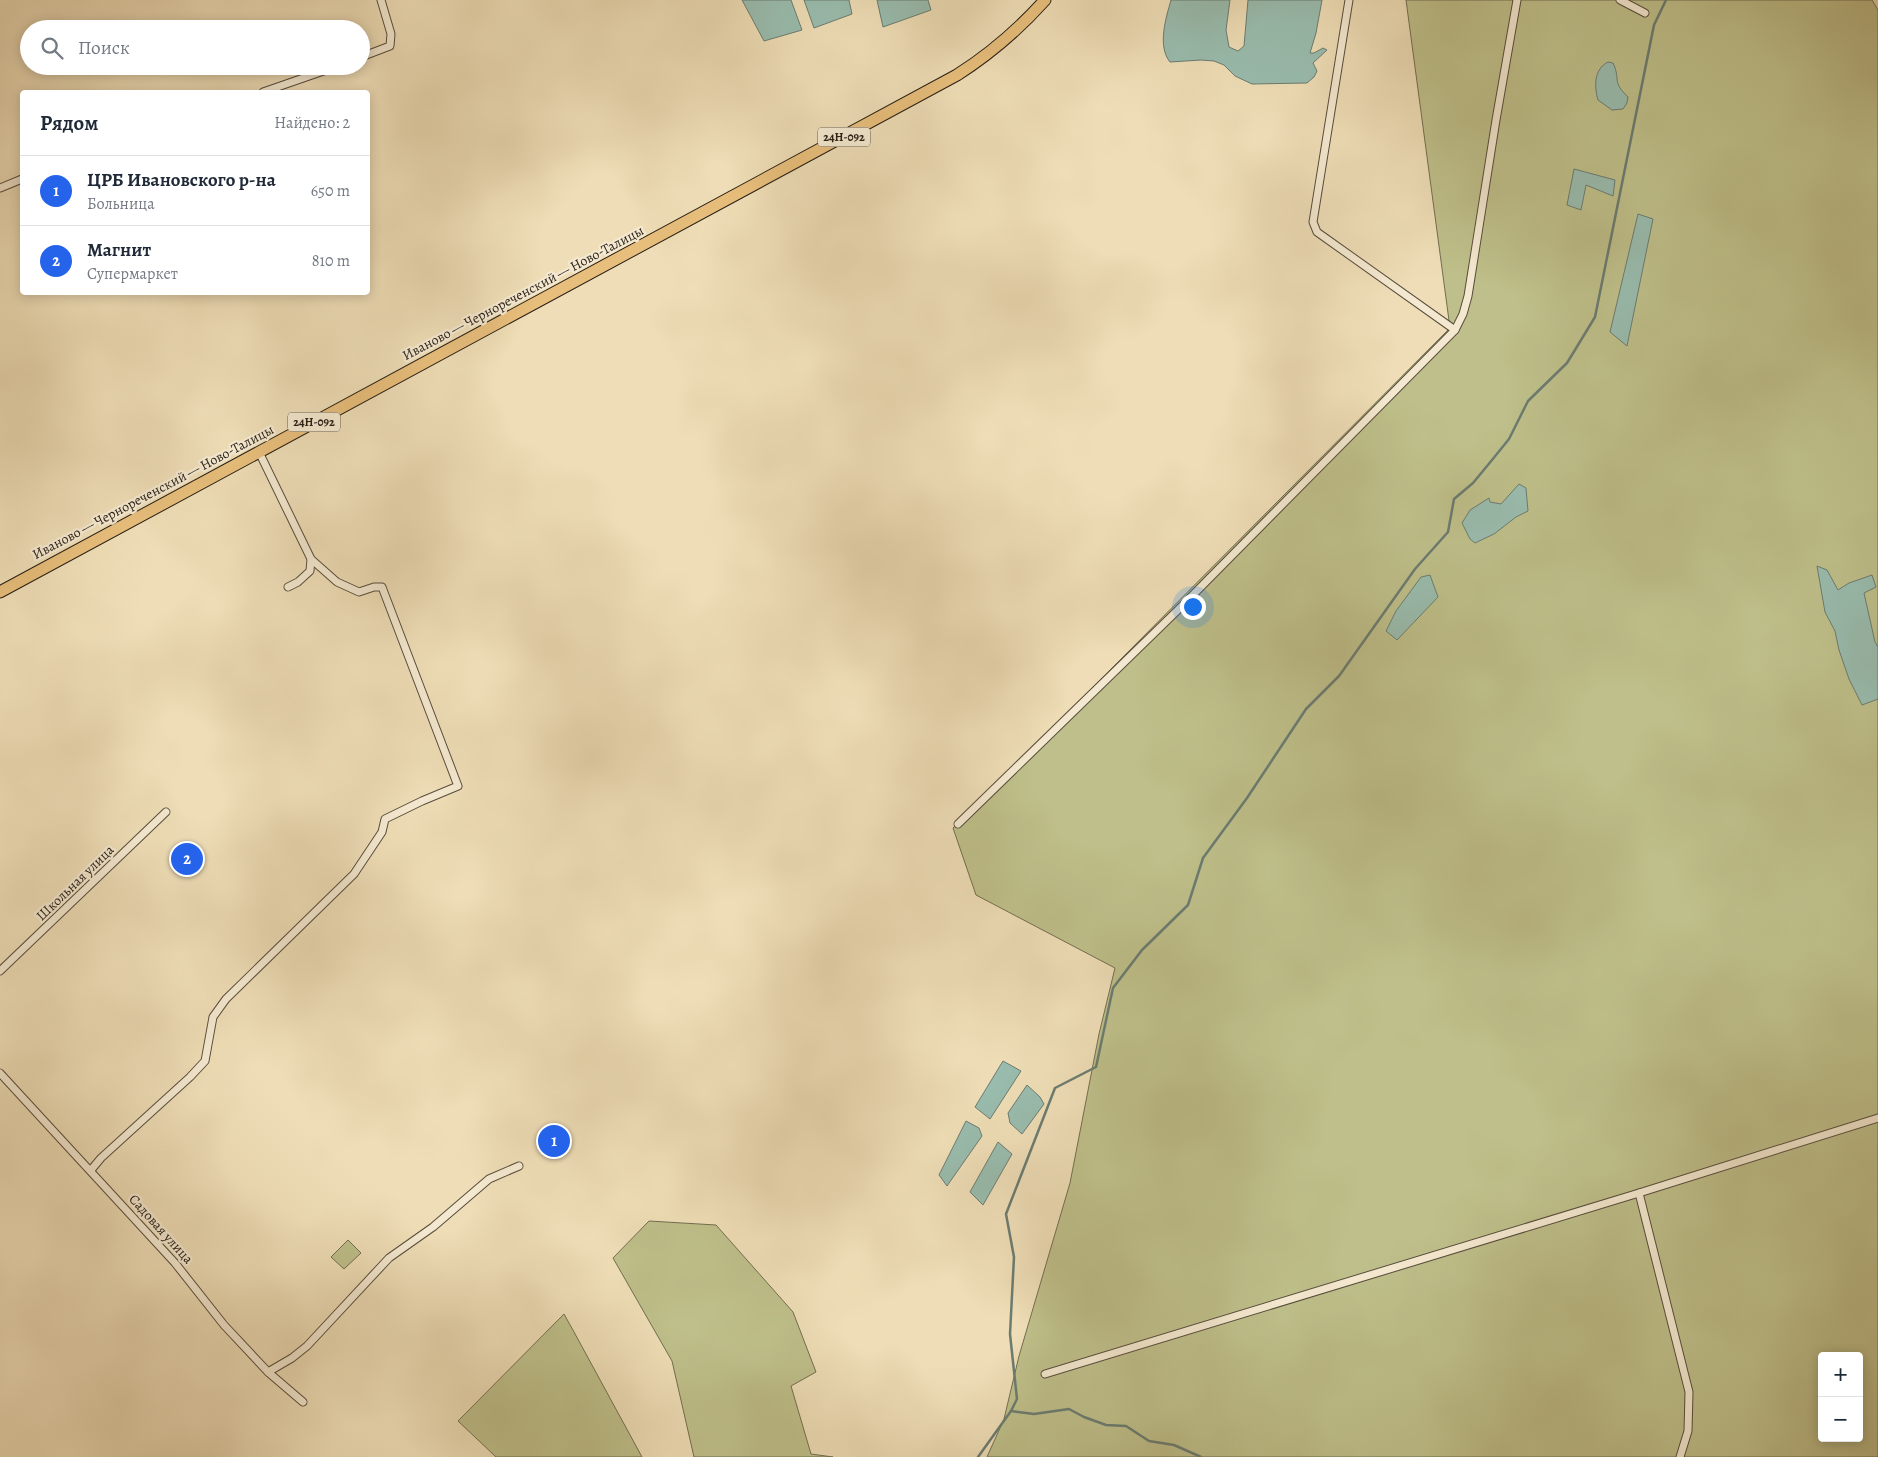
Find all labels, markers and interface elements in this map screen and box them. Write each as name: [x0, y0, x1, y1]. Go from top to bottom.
search box: [20, 20, 370, 75]
icon: search: [38, 34, 66, 62]
text: Поиск: [78, 35, 130, 61]
text: Рядом: [40, 109, 98, 137]
text: Найдено: 2: [274, 112, 350, 134]
road number: 24Н-092: [818, 128, 870, 146]
text: ЦРБ Ивановского р-на: [87, 167, 276, 193]
text: 1: [53, 180, 59, 202]
text: 650 m: [311, 180, 350, 202]
text: Больница: [87, 193, 155, 215]
street label: Иваново — Чернореченский — Ново-Талицы: [399, 221, 647, 365]
text: Магнит: [87, 237, 151, 263]
text: 2: [52, 250, 60, 272]
text: 810 m: [312, 250, 350, 272]
text: Супермаркет: [87, 263, 178, 285]
road number: 24Н-092: [288, 412, 340, 432]
street label: Иваново — Чернореченский — Ново-Талицы: [29, 420, 277, 564]
your location: [1180, 594, 1206, 620]
street label: Школьная улица: [32, 840, 119, 925]
pin: 2: [171, 840, 203, 878]
pin: 1: [538, 1122, 570, 1160]
street label: Садовая улица: [125, 1190, 198, 1268]
map controls: [1818, 1352, 1863, 1442]
button: +: [1818, 1352, 1863, 1397]
button: −: [1818, 1397, 1863, 1442]

